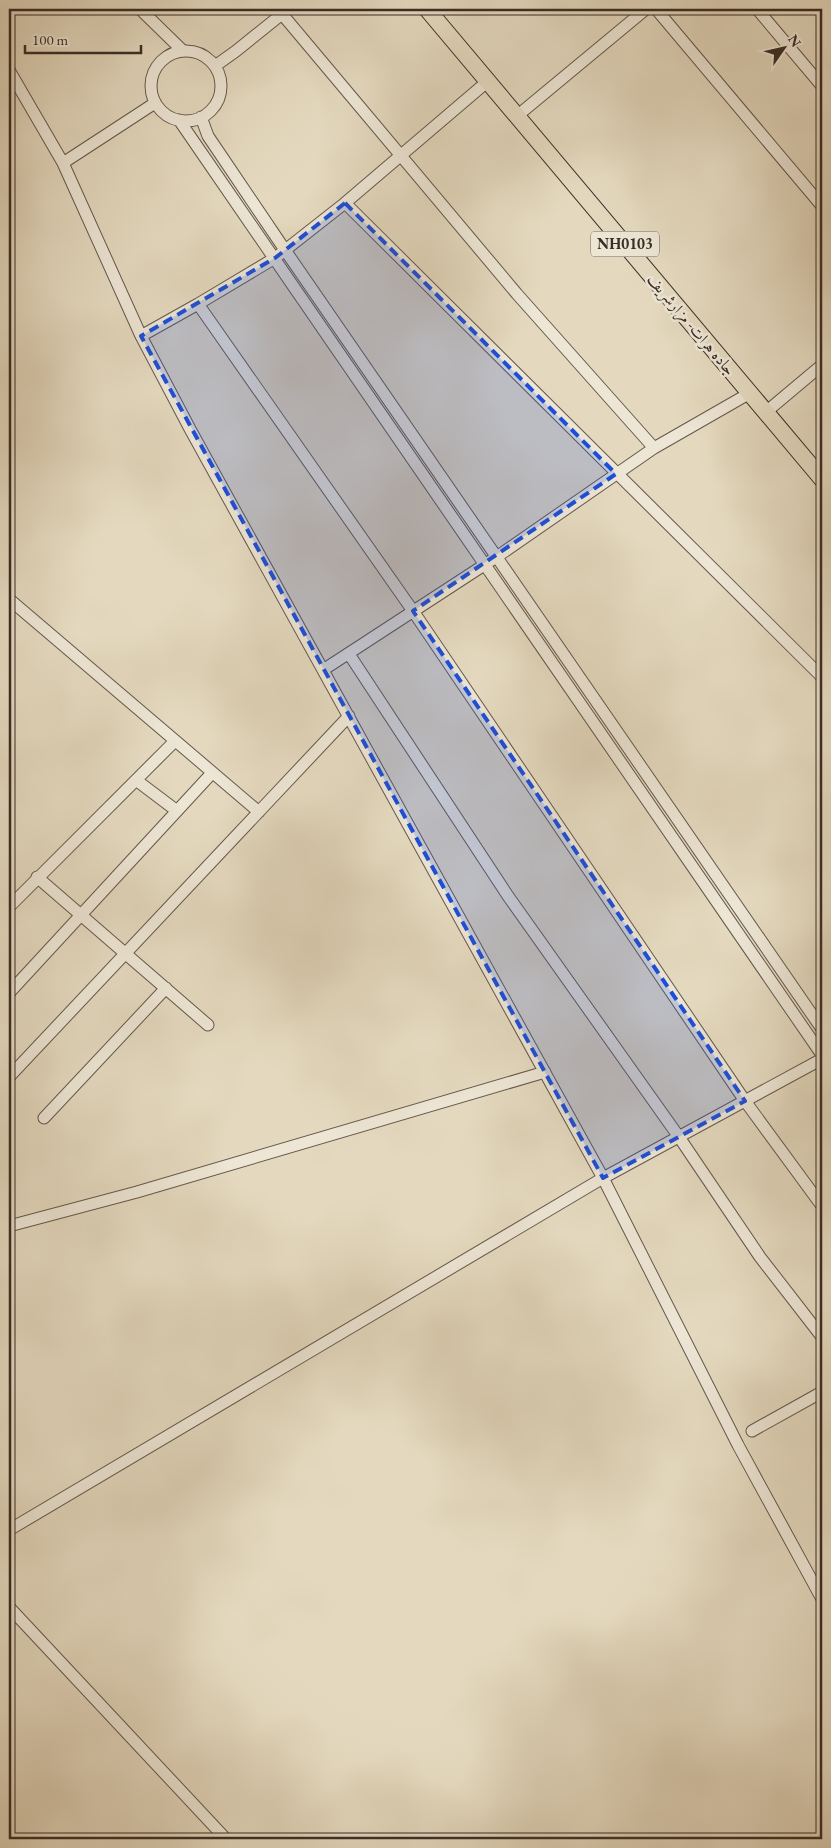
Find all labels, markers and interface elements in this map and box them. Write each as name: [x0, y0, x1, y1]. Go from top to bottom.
scale bar: [25, 22, 141, 54]
north arrow: [758, 22, 808, 72]
text: 100 m: [32, 30, 69, 49]
text: N: [784, 31, 806, 51]
road number: NH0103: [591, 232, 659, 256]
street label: جاده هرات- مزارشریف: [642, 269, 740, 380]

